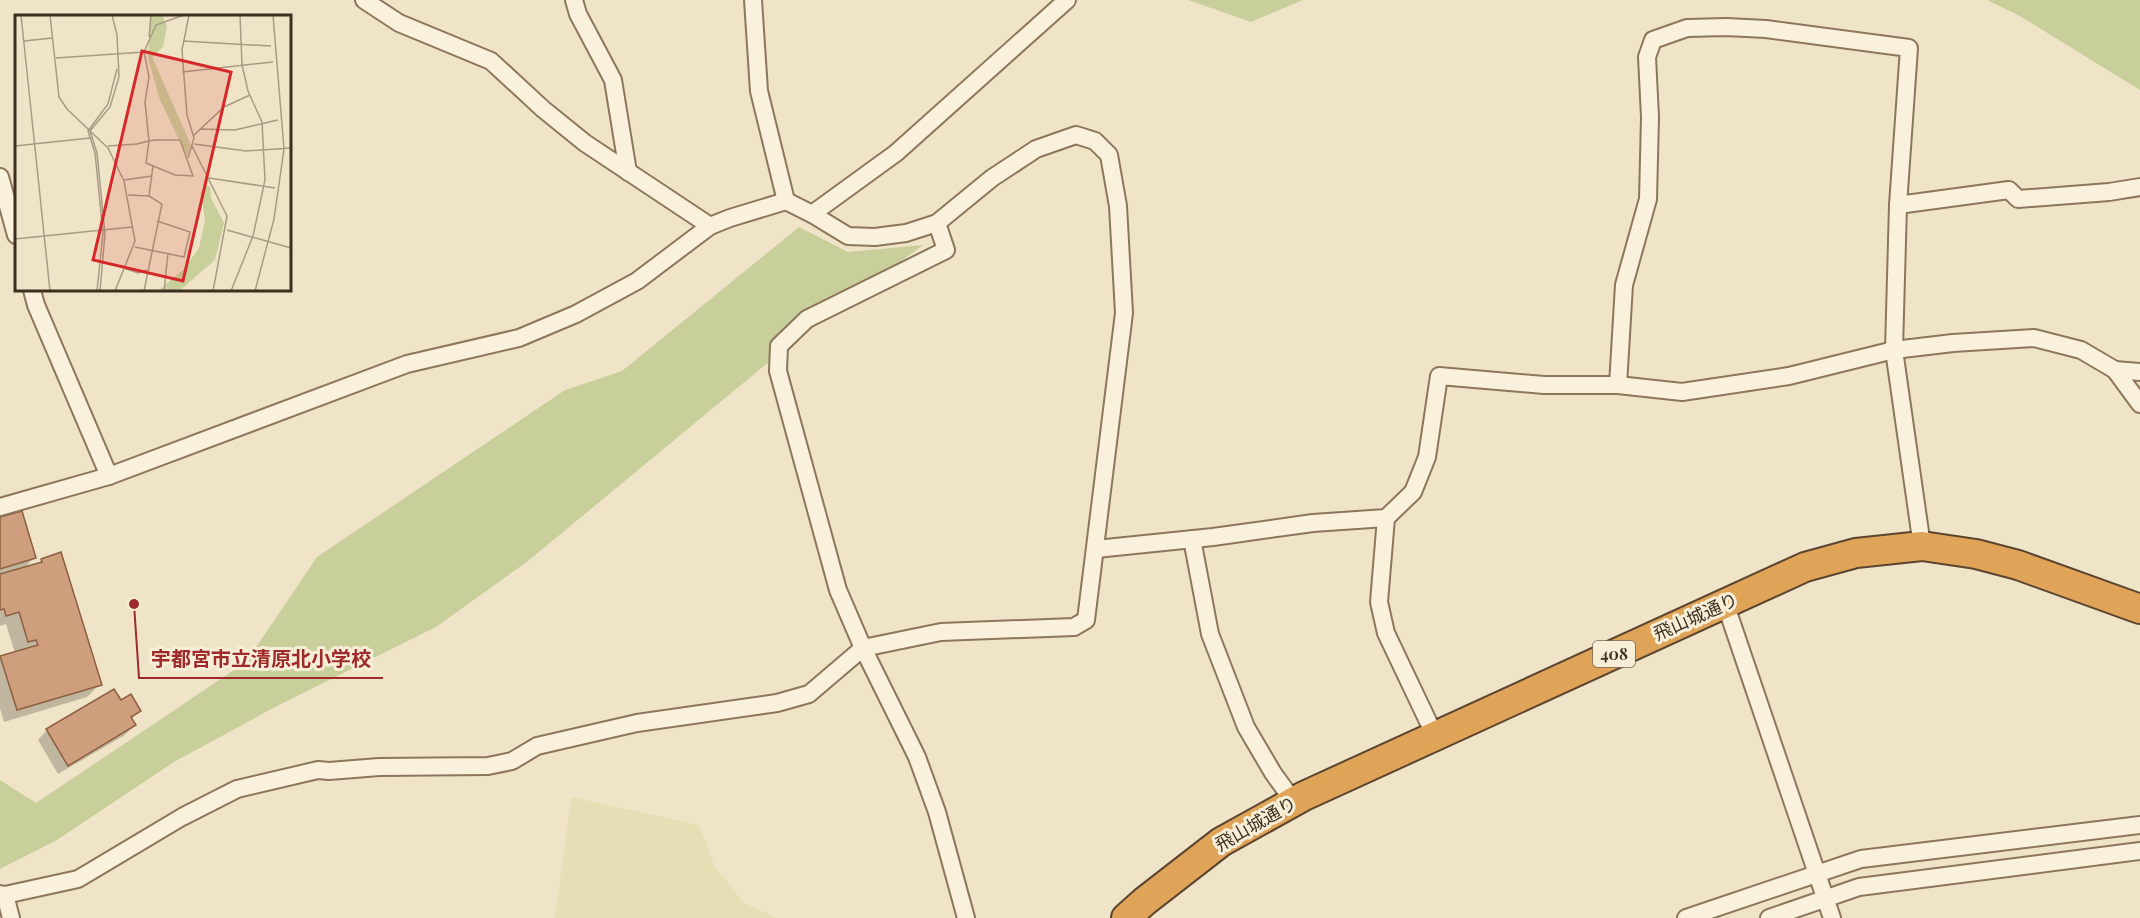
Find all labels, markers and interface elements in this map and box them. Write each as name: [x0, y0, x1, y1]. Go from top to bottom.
inset map: [15, 15, 291, 291]
street label: 飛山城通り: [1650, 587, 1742, 645]
callout: 宇都宮市立清原北小学校: [139, 640, 383, 678]
road number: 408: [1593, 641, 1635, 667]
text: 宇都宮市立清原北小学校: [151, 644, 371, 671]
street label: 飛山城通り: [1211, 790, 1300, 856]

